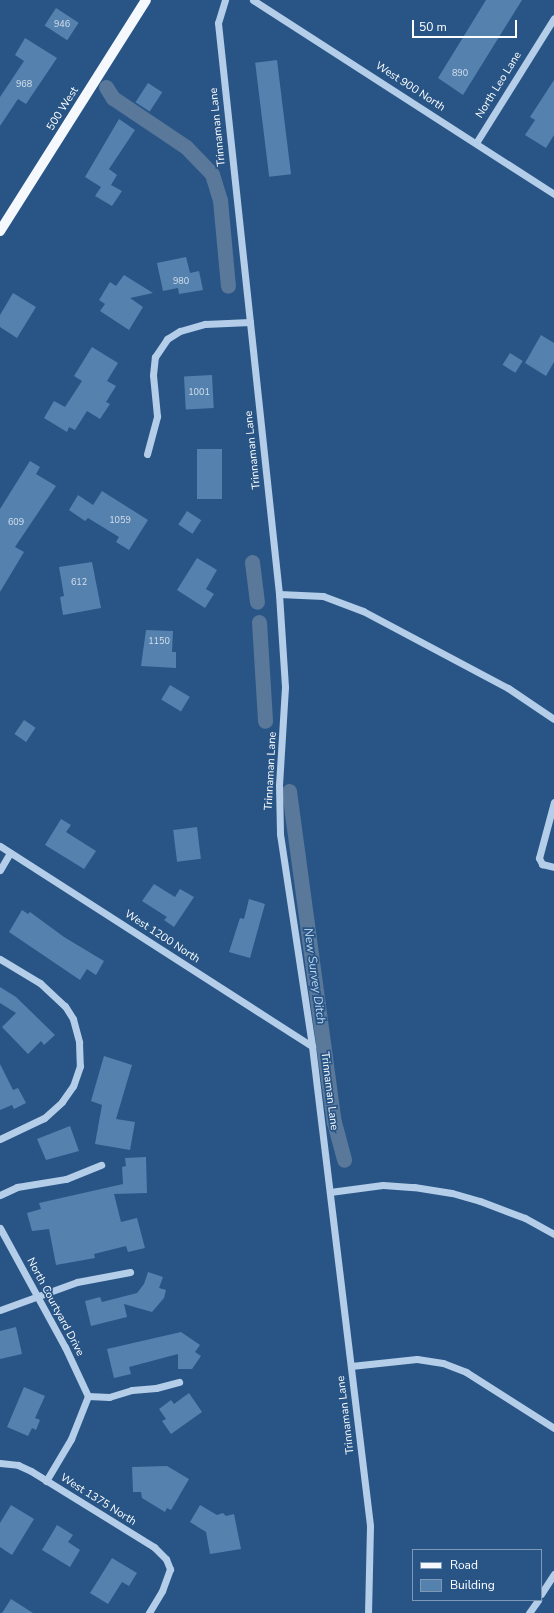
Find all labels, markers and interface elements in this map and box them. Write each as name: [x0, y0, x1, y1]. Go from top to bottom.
scale bar: [414, 12, 519, 38]
house number: 946: [54, 19, 70, 29]
text: 50 m: [419, 19, 447, 35]
street label: North Leo Lane: [473, 49, 525, 121]
street label: West 900 North: [373, 60, 447, 114]
house number: 890: [452, 68, 468, 78]
house number: 968: [16, 79, 32, 89]
street label: 500 West: [44, 85, 82, 133]
street label: Trinnaman Lane: [207, 87, 229, 167]
house number: 980: [173, 276, 189, 286]
house number: 1001: [188, 387, 210, 397]
street label: Trinnaman Lane: [242, 410, 264, 490]
house number: 1059: [109, 515, 131, 525]
house number: 609: [8, 517, 24, 527]
house number: 612: [71, 577, 87, 587]
house number: 1150: [148, 636, 170, 646]
street label: Trinnaman Lane: [262, 731, 280, 811]
street label: West 1200 North: [122, 908, 202, 966]
water label: New Survey Ditch: [300, 927, 328, 1025]
street label: Trinnaman Lane: [318, 1051, 340, 1131]
street label: North Courtyard Drive: [23, 1256, 87, 1358]
street label: Trinnaman Lane: [335, 1375, 357, 1455]
street label: West 1375 North: [58, 1471, 138, 1529]
legend: [412, 1549, 542, 1601]
text: Road: [450, 1557, 478, 1573]
text: Building: [450, 1577, 495, 1593]

